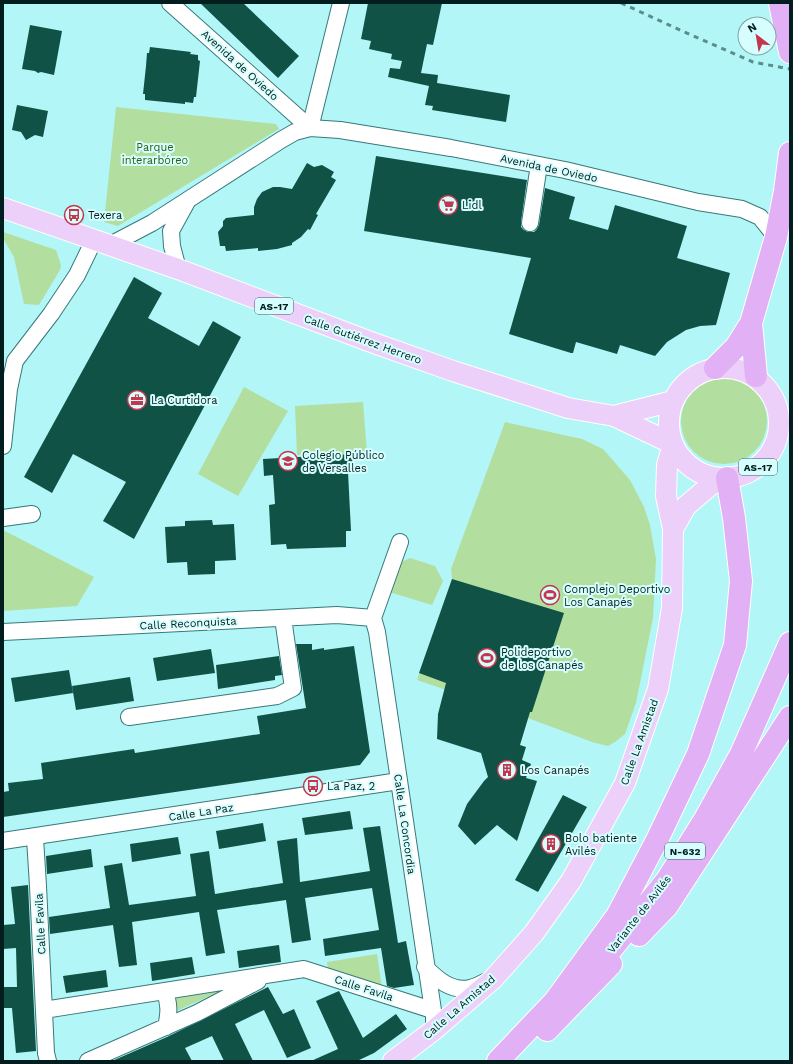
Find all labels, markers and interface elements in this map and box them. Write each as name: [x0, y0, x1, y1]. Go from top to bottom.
north arrow: [737, 16, 777, 56]
text: N: [745, 20, 759, 36]
street label: Avenida de Oviedo: [199, 27, 281, 103]
park label: Parque interarbóreo: [122, 141, 188, 167]
street label: Avenida de Oviedo: [499, 152, 599, 185]
supermarket icon: Lidl: [437, 194, 459, 216]
place label: Lidl: [462, 199, 482, 212]
bus stop icon: Texera: [63, 204, 85, 226]
place label: Texera: [88, 209, 122, 222]
road number: AS-17: [255, 298, 293, 314]
street label: Calle Gutiérrez Herrero: [302, 312, 424, 367]
office icon: La Curtidora: [126, 389, 148, 411]
place label: La Curtidora: [151, 394, 217, 407]
place label: Colegio Público de Versalles: [302, 449, 384, 475]
school or university icon: Colegio Público de Versalles: [277, 450, 299, 472]
road number: AS-17: [739, 459, 777, 475]
place label: Complejo Deportivo Los Canapés: [564, 583, 670, 609]
sports icon: Complejo Deportivo Los Canapés: [539, 584, 561, 606]
street label: Calle Reconquista: [139, 614, 237, 633]
place label: Polideportivo de los Canapés: [501, 646, 584, 672]
sports icon: Polideportivo de los Canapés: [476, 647, 498, 669]
street label: Calle La Amistad: [618, 697, 661, 787]
building icon: Los Canapés: [496, 759, 518, 781]
place label: Los Canapés: [521, 764, 590, 777]
street label: Calle La Concordia: [391, 773, 418, 875]
bus stop icon: La Paz, 2: [302, 775, 324, 797]
place label: La Paz, 2: [327, 780, 375, 793]
street label: Calle La Paz: [168, 801, 235, 824]
place label: Bolo batiente Avilés: [565, 832, 637, 858]
building icon: Bolo batiente Avilés: [540, 833, 562, 855]
road number: N-632: [665, 843, 705, 859]
street label: Variante de Avilés: [605, 873, 674, 956]
street label: Calle Favila: [32, 893, 49, 955]
street label: Calle Favila: [333, 973, 395, 1004]
street label: Calle La Amistad: [421, 973, 498, 1042]

